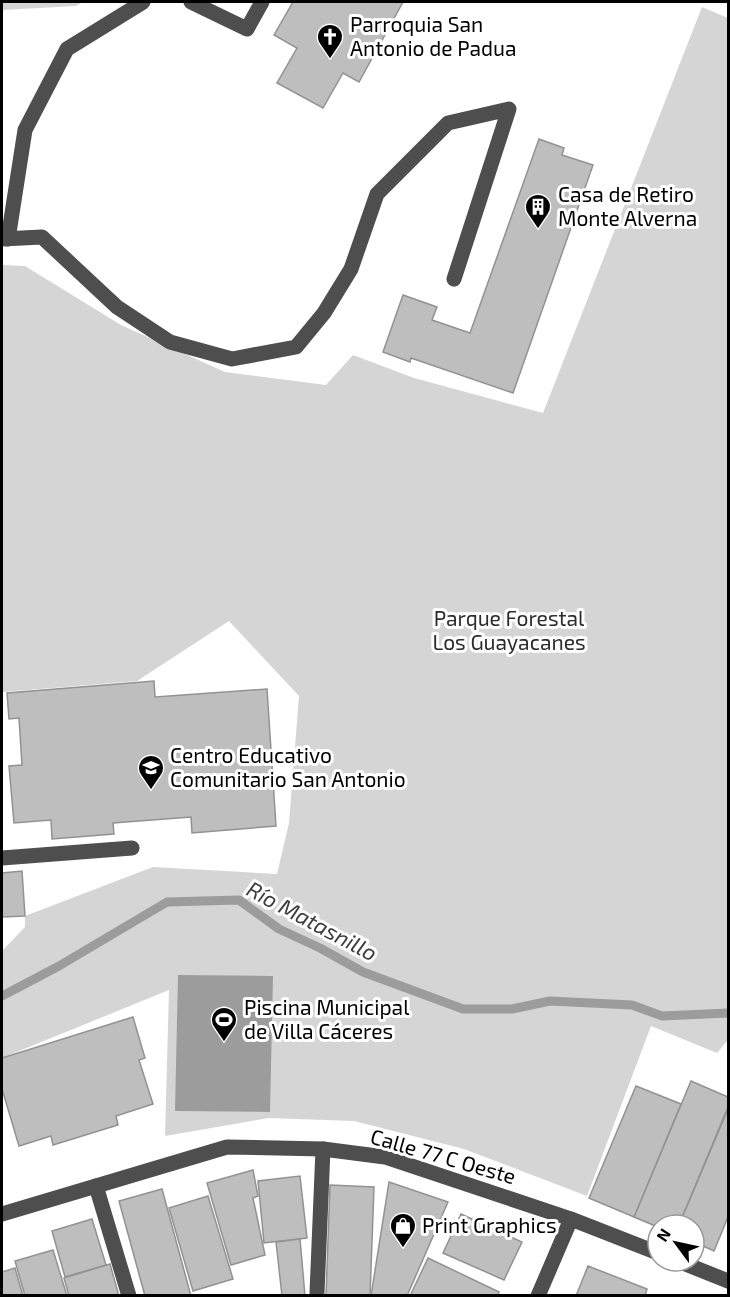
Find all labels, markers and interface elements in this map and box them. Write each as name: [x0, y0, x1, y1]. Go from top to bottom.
place label: Parroquia San Antonio de Padua: [350, 11, 517, 60]
church icon: Parroquia San Antonio de Padua: [315, 22, 345, 60]
place label: Casa de Retiro Monte Alverna: [558, 181, 697, 230]
building icon: Casa de Retiro Monte Alverna: [523, 192, 553, 230]
park label: Parque Forestal Los Guayacanes: [432, 605, 586, 654]
place label: Centro Educativo Comunitario San Antonio: [170, 742, 406, 791]
school or university icon: Centro Educativo Comunitario San Antonio: [136, 753, 166, 791]
water label: Río Matasnillo: [243, 875, 382, 965]
place label: Piscina Municipal de Villa Cáceres: [244, 994, 410, 1043]
sports icon: Piscina Municipal de Villa Cáceres: [209, 1005, 239, 1043]
street label: Calle 77 C Oeste: [368, 1123, 519, 1188]
shop icon: Print Graphics: [388, 1211, 418, 1249]
place label: Print Graphics: [422, 1212, 557, 1237]
north arrow: [646, 1213, 706, 1273]
text: N: [652, 1225, 674, 1245]

